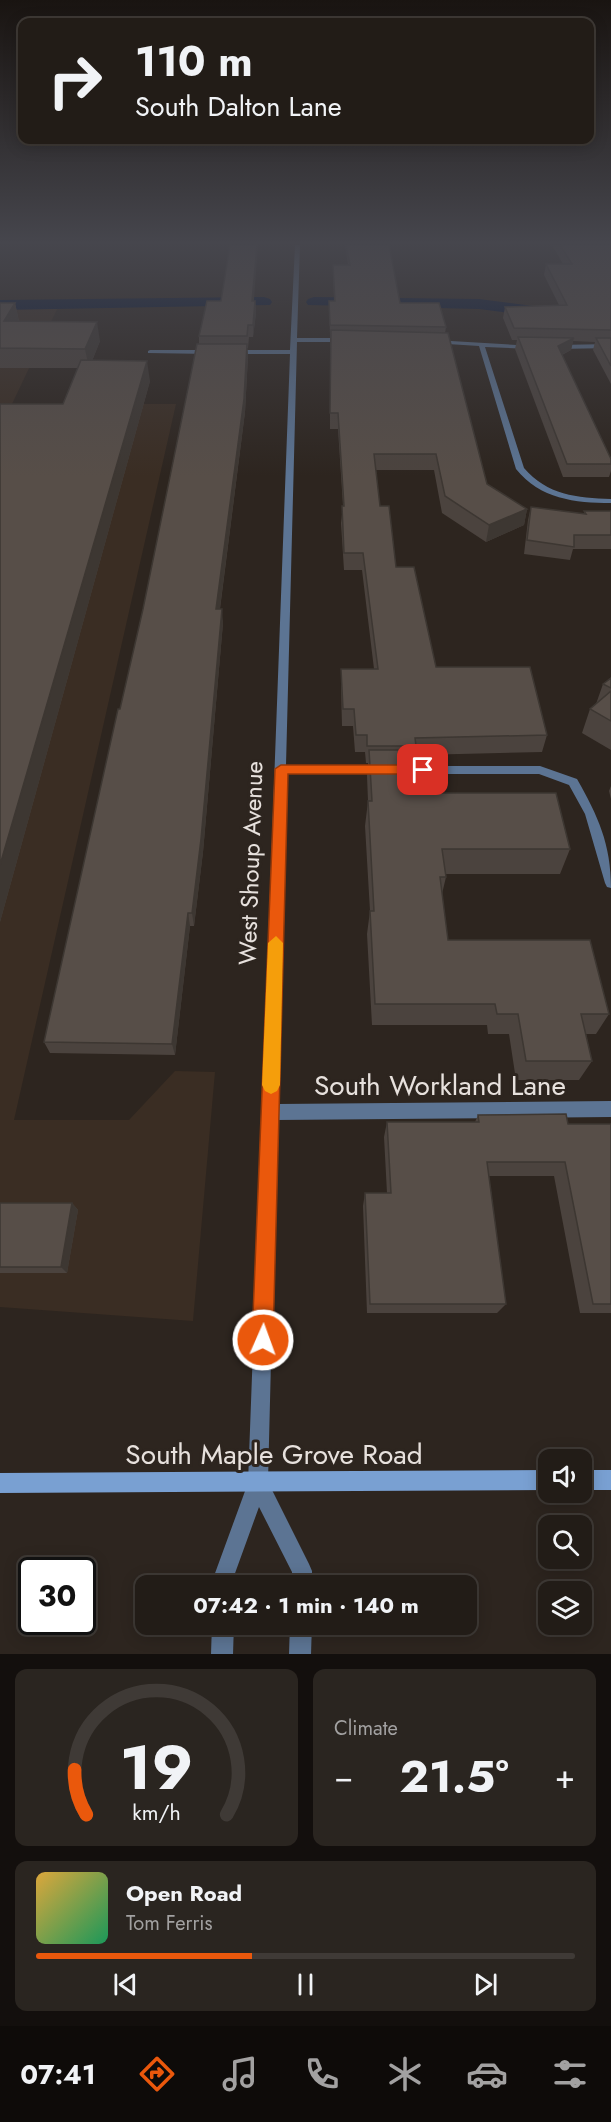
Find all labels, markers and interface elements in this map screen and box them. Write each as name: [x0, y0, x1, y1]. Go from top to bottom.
text: 110 m: [135, 31, 253, 92]
icon: right: [36, 42, 114, 120]
text: South Dalton Lane: [135, 87, 342, 126]
pin: [397, 744, 448, 795]
icon: arrive: [406, 753, 439, 786]
street label: West Shoup Avenue: [229, 760, 272, 965]
street label: South Workland Lane: [314, 1065, 566, 1106]
position arrow: [231, 1308, 295, 1372]
street label: South Maple Grove Road: [125, 1434, 423, 1475]
map controls: [538, 1449, 592, 1635]
button: sound: [538, 1449, 592, 1503]
button: search: [538, 1515, 592, 1569]
speed limit sign: 30: [18, 1557, 96, 1635]
button: layers: [538, 1581, 592, 1635]
text: 07:42 · 1 min · 140 m: [193, 1589, 419, 1621]
text: Climate: [334, 1714, 398, 1743]
text: 19: [120, 1722, 193, 1812]
text: 21.5°: [399, 1744, 509, 1809]
text: −: [334, 1753, 353, 1800]
text: +: [555, 1753, 575, 1800]
text: km/h: [132, 1797, 181, 1828]
text: Open Road: [126, 1877, 242, 1909]
text: Tom Ferris: [126, 1909, 213, 1938]
icon: previous: [109, 1968, 142, 2001]
icon: pause: [289, 1968, 322, 2001]
icon: next: [469, 1968, 502, 2001]
icon: directions: [136, 2053, 178, 2095]
icon: music: [219, 2053, 261, 2095]
icon: phone: [301, 2053, 343, 2095]
icon: climate: [384, 2053, 426, 2095]
icon: car: [466, 2053, 508, 2095]
icon: filters: [549, 2053, 591, 2095]
text: 07:41: [20, 2055, 96, 2094]

